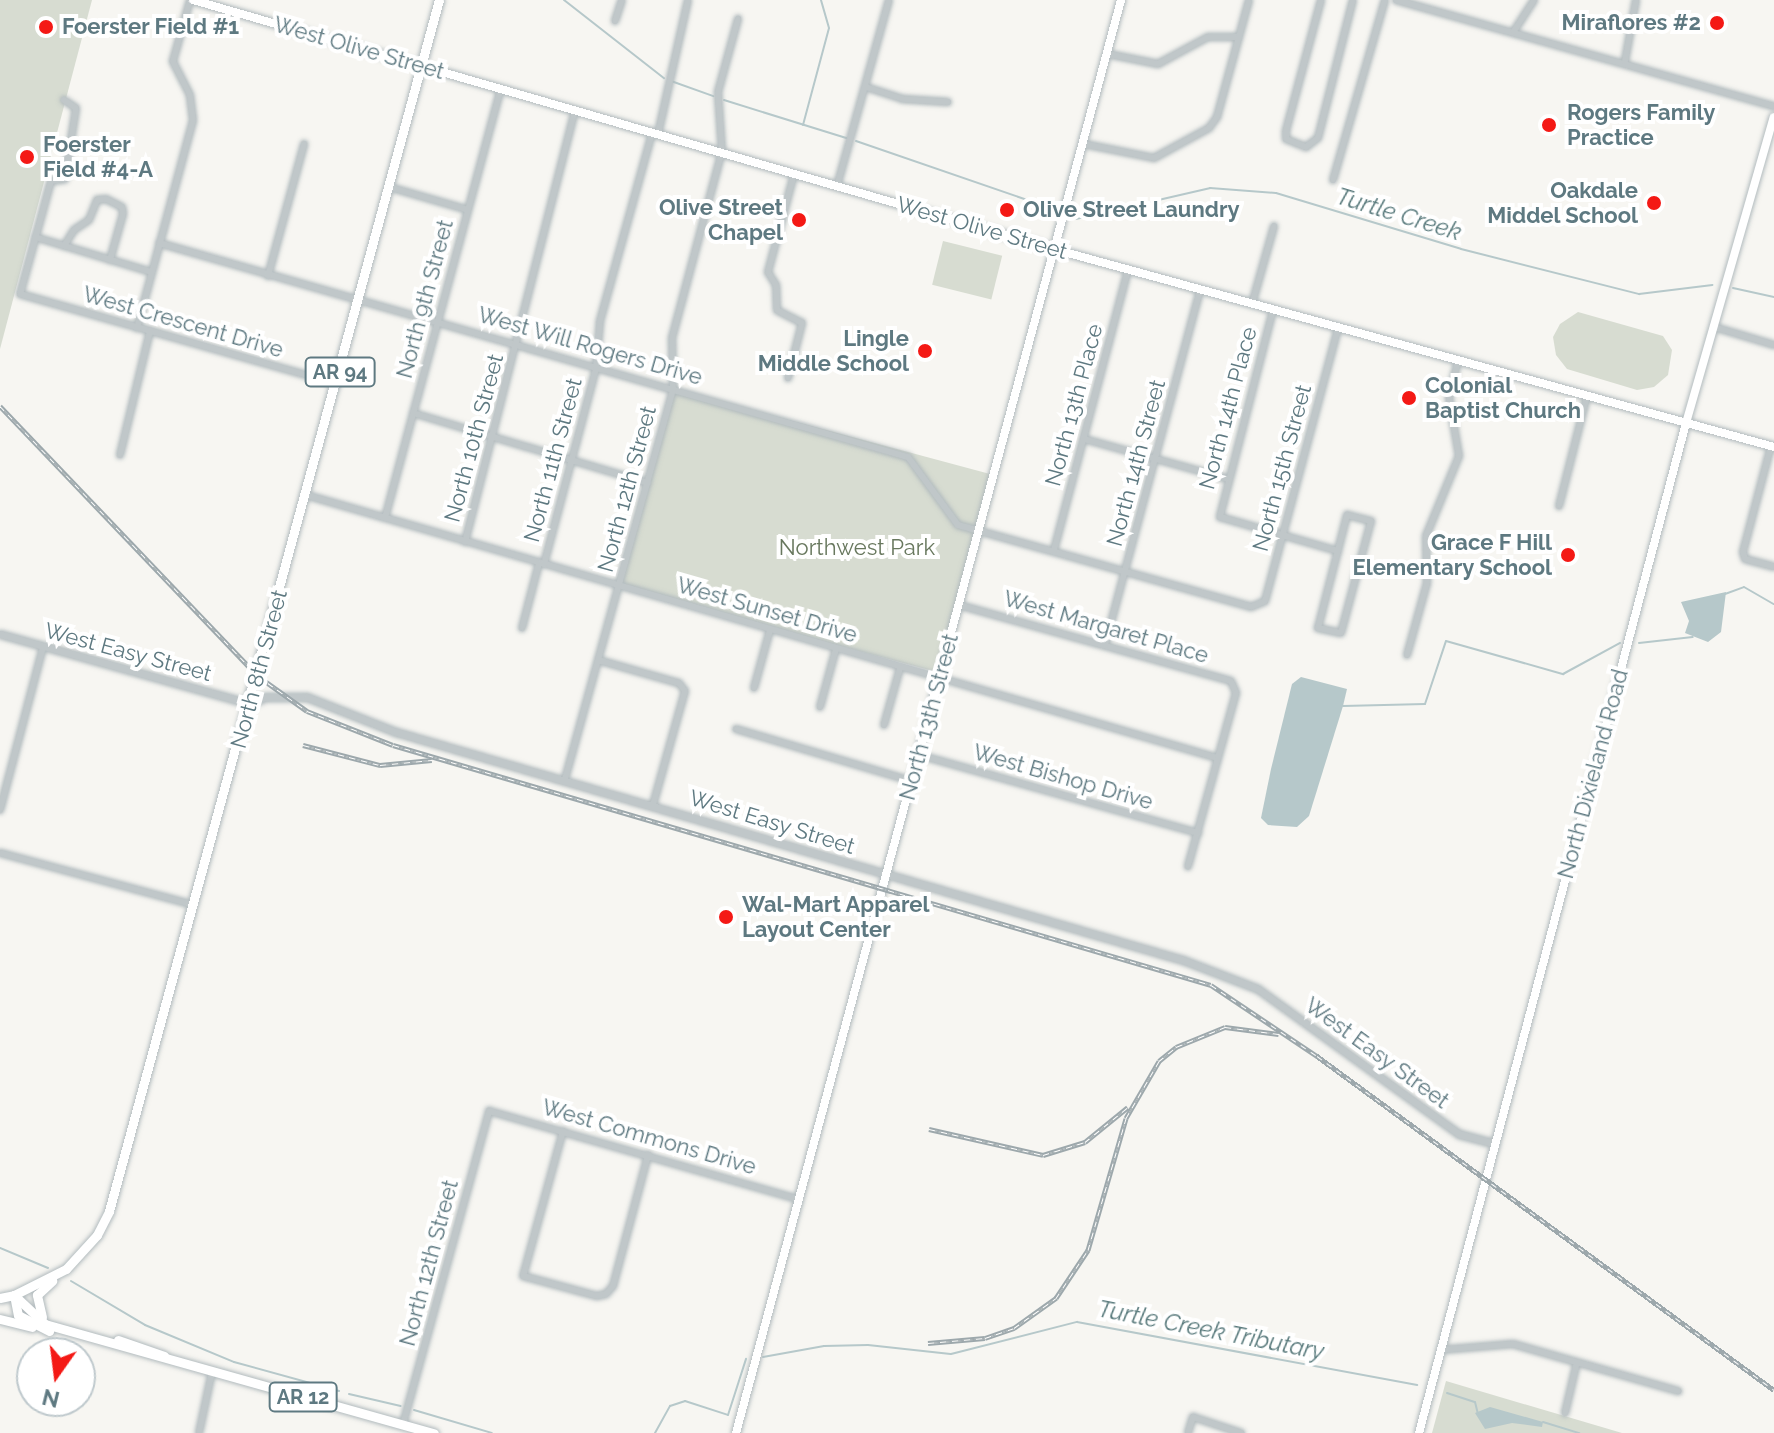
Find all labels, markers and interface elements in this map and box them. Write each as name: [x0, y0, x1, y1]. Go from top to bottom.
place label: Miraflores #2: [1562, 10, 1701, 36]
street label: West Olive Street: [271, 11, 447, 85]
place label: Foerster Field #1: [62, 14, 240, 40]
marker: Miraflores #2: [1708, 14, 1726, 32]
marker: Foerster Field #1: [37, 18, 55, 36]
place label: Rogers Family Practice: [1567, 99, 1715, 150]
marker: Rogers Family Practice: [1538, 114, 1560, 136]
place label: Foerster Field #4-A: [43, 131, 153, 182]
marker: Foerster Field #4-A: [18, 148, 36, 166]
place label: Oakdale Middel School: [1487, 177, 1638, 228]
water label: Turtle Creek: [1333, 181, 1465, 247]
street label: West Olive Street: [894, 191, 1070, 265]
place label: Olive Street Chapel: [659, 194, 783, 246]
marker: Oakdale Middel School: [1645, 194, 1663, 212]
place label: Olive Street Laundry: [1023, 197, 1240, 223]
marker: Olive Street Laundry: [998, 201, 1016, 219]
marker: Olive Street Chapel: [790, 211, 808, 229]
street label: North 9th Street: [391, 217, 459, 381]
street label: West Crescent Drive: [80, 281, 286, 363]
street label: West Will Rogers Drive: [474, 301, 706, 391]
street label: North 13th Place: [1040, 321, 1108, 489]
street label: North 14th Place: [1194, 324, 1262, 492]
place label: Lingle Middle School: [758, 325, 909, 376]
marker: Lingle Middle School: [916, 342, 934, 360]
street label: North 10th Street: [439, 351, 509, 525]
road number: AR 94: [304, 356, 376, 388]
place label: Colonial Baptist Church: [1425, 372, 1581, 424]
street label: North 11th Street: [518, 375, 588, 545]
street label: North 14th Street: [1101, 377, 1171, 549]
street label: North 15th Street: [1247, 382, 1317, 554]
marker: Colonial Baptist Church: [1400, 389, 1418, 407]
street label: North 12th Street: [592, 403, 662, 575]
place label: Grace F Hill Elementary School: [1352, 529, 1552, 580]
park label: Northwest Park: [779, 535, 935, 561]
marker: Grace F Hill Elementary School: [1559, 546, 1577, 564]
street label: West Sunset Drive: [674, 572, 860, 648]
street label: West Margaret Place: [1000, 585, 1212, 669]
street label: North 8th Street: [225, 587, 293, 751]
street label: West Easy Street: [41, 617, 215, 687]
street label: North 13th Street: [894, 631, 964, 803]
street label: North Dixieland Road: [1552, 666, 1634, 882]
street label: West Bishop Drive: [970, 739, 1156, 815]
street label: West Easy Street: [686, 784, 858, 860]
place label: Wal-Mart Apparel Layout Center: [742, 891, 930, 942]
marker: Wal-Mart Apparel Layout Center: [717, 908, 735, 926]
street label: West Easy Street: [1300, 992, 1454, 1114]
street label: West Commons Drive: [539, 1094, 759, 1180]
street label: North 12th Street: [394, 1177, 464, 1349]
water label: Turtle Creek Tributary: [1095, 1294, 1327, 1366]
north arrow: [16, 1337, 96, 1417]
road number: AR 12: [267, 1381, 339, 1413]
text: N: [39, 1384, 62, 1413]

